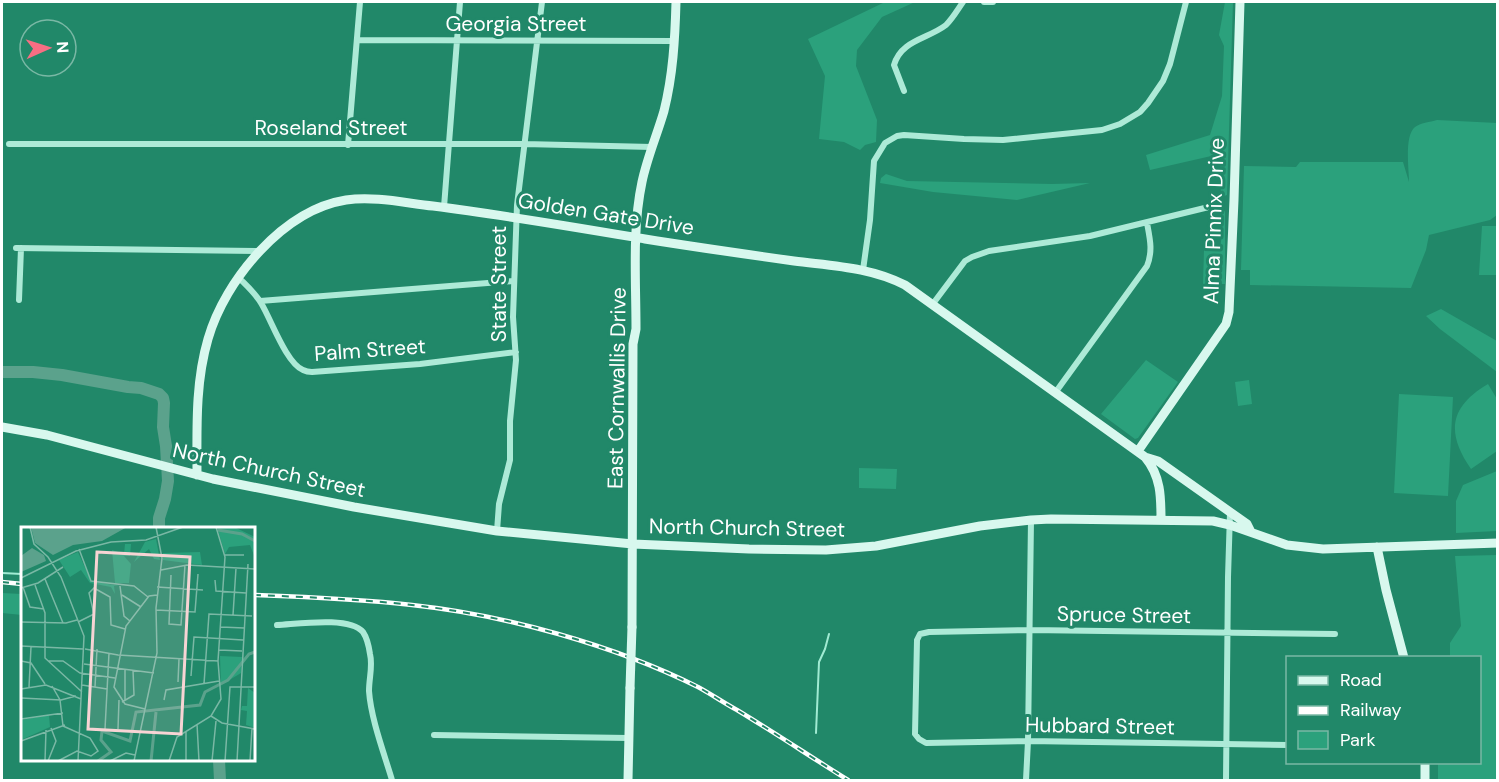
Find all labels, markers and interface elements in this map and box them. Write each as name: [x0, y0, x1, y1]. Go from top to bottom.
street label: Georgia Street: [445, 10, 587, 38]
north arrow: [18, 18, 78, 78]
text: N: [52, 41, 73, 54]
street label: Roseland Street: [254, 114, 408, 142]
street label: Alma Pinnix Drive: [1197, 137, 1231, 305]
street label: Golden Gate Drive: [516, 186, 696, 242]
street label: State Street: [485, 226, 513, 342]
street label: East Cornwallis Drive: [601, 287, 633, 489]
street label: Palm Street: [313, 332, 427, 368]
street label: North Church Street: [170, 436, 368, 504]
street label: North Church Street: [649, 512, 845, 544]
inset map: [21, 527, 255, 761]
street label: Spruce Street: [1057, 600, 1191, 630]
legend: [1286, 656, 1481, 764]
text: Road: [1340, 668, 1382, 692]
text: Railway: [1340, 698, 1402, 722]
street label: Hubbard Street: [1025, 711, 1175, 741]
text: Park: [1340, 728, 1376, 752]

